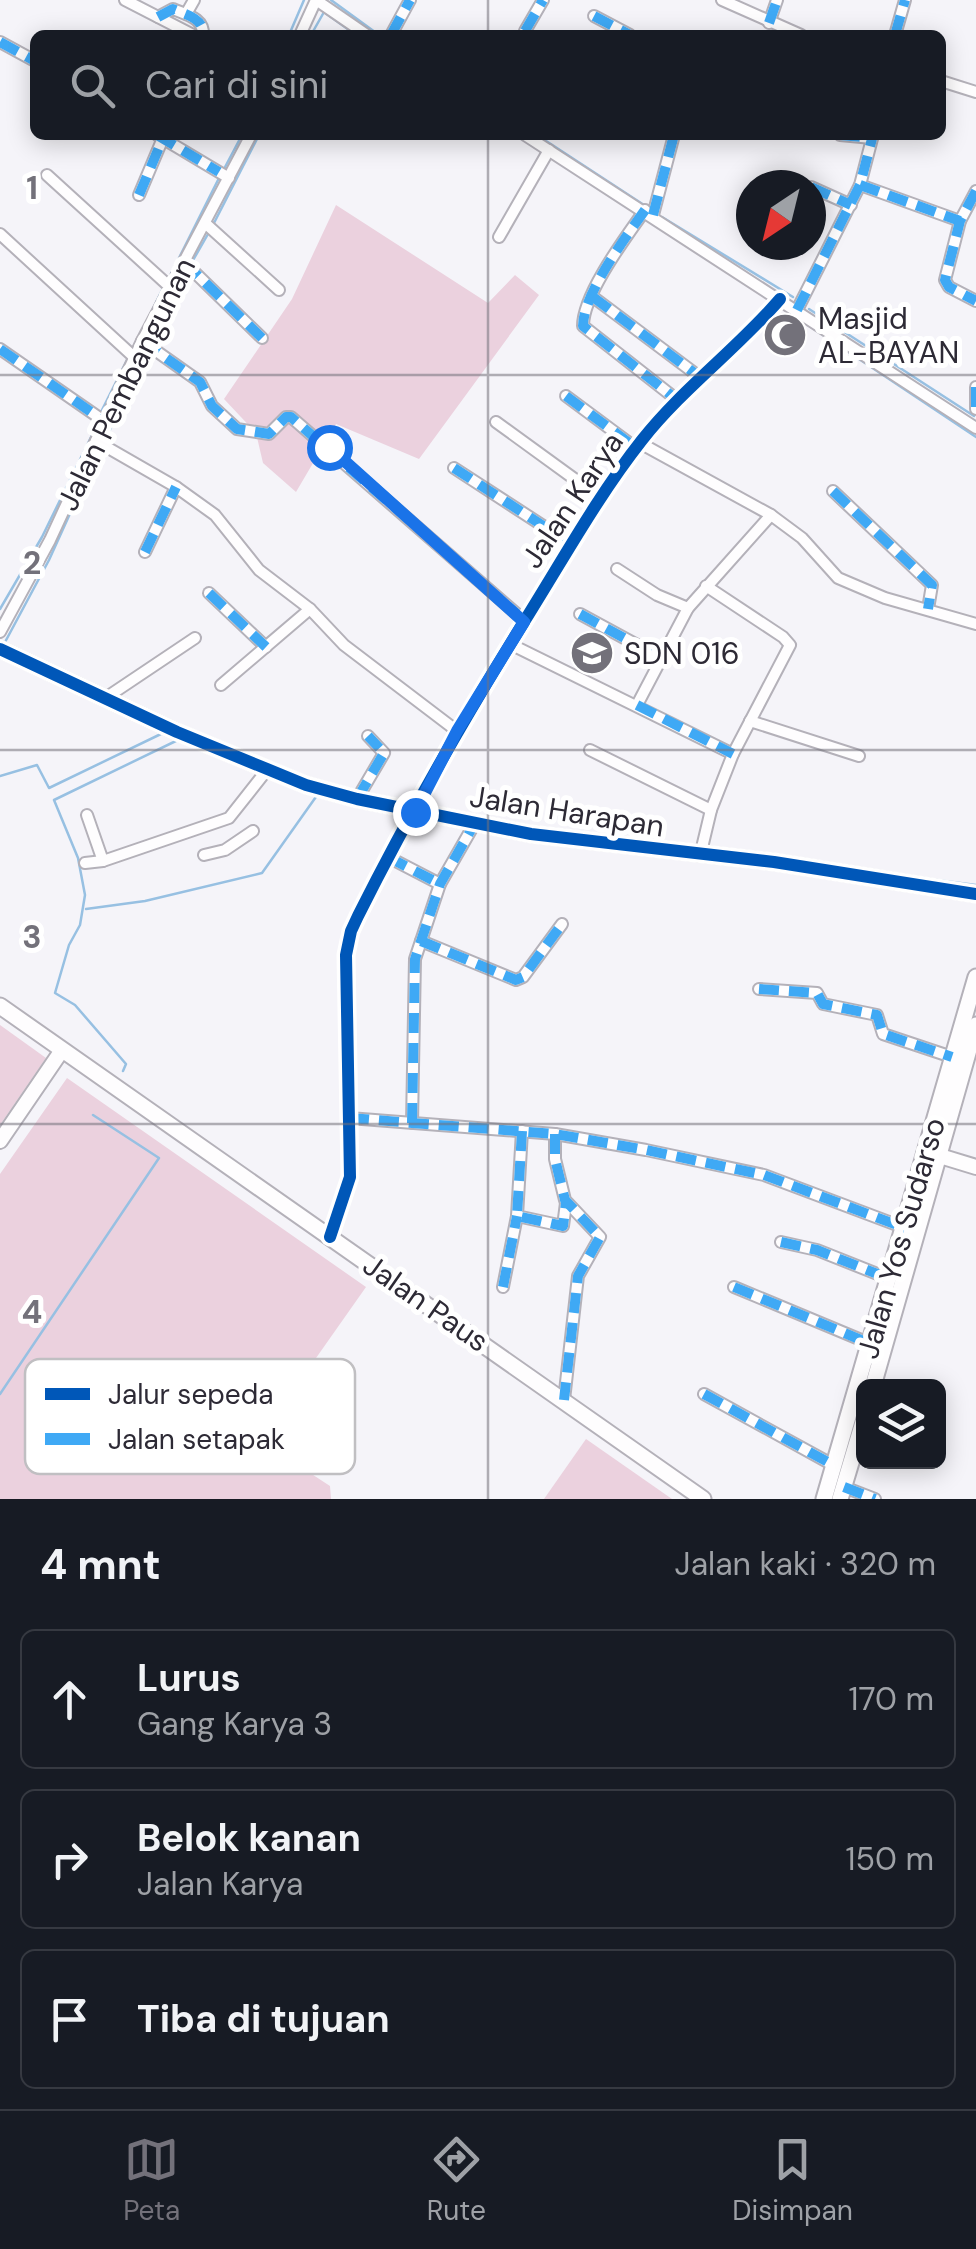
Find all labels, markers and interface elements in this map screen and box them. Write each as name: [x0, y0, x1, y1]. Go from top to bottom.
search box: [30, 30, 946, 140]
icon: search: [65, 58, 120, 113]
text: Cari di sini: [145, 60, 328, 110]
text: 1: [26, 167, 38, 209]
north arrow: [736, 170, 826, 260]
street label: Jalan Pembangunan: [48, 251, 204, 517]
place label: Masjid AL-BAYAN: [818, 299, 959, 372]
mosque icon: Masjid AL-BAYAN: [762, 312, 808, 358]
street label: Jalan Karya: [512, 424, 632, 576]
route start: [307, 425, 353, 471]
text: 2: [23, 542, 41, 584]
school or university icon: SDN 016: [569, 630, 615, 676]
place label: SDN 016: [624, 634, 739, 673]
street label: Jalan Harapan: [467, 776, 667, 846]
route end: [393, 790, 439, 836]
text: 3: [22, 916, 42, 958]
street label: Jalan Yos Sudarso: [848, 1113, 954, 1363]
street label: Jalan Paus: [355, 1245, 497, 1361]
text: 4: [22, 1291, 42, 1333]
legend: [25, 1359, 355, 1474]
text: Jalur sepeda: [108, 1376, 274, 1413]
map controls: [856, 1379, 946, 1469]
button: layers: [856, 1379, 946, 1469]
text: Jalan setapak: [108, 1421, 285, 1458]
text: 4 mnt: [40, 1537, 161, 1592]
text: Jalan kaki · 320 m: [675, 1543, 936, 1585]
text: Lurus: [137, 1653, 241, 1703]
icon: ahead: [42, 1672, 97, 1727]
text: 170 m: [848, 1678, 934, 1720]
text: Gang Karya 3: [137, 1703, 332, 1745]
text: Belok kanan: [137, 1813, 361, 1863]
icon: right: [42, 1832, 97, 1887]
text: 150 m: [846, 1838, 934, 1880]
text: Jalan Karya: [137, 1863, 303, 1905]
icon: arrive: [42, 1992, 97, 2047]
text: Tiba di tujuan: [137, 1994, 390, 2044]
tab: Peta: [123, 2132, 180, 2229]
tab: Rute: [427, 2132, 486, 2229]
tab: Disimpan: [732, 2132, 853, 2229]

